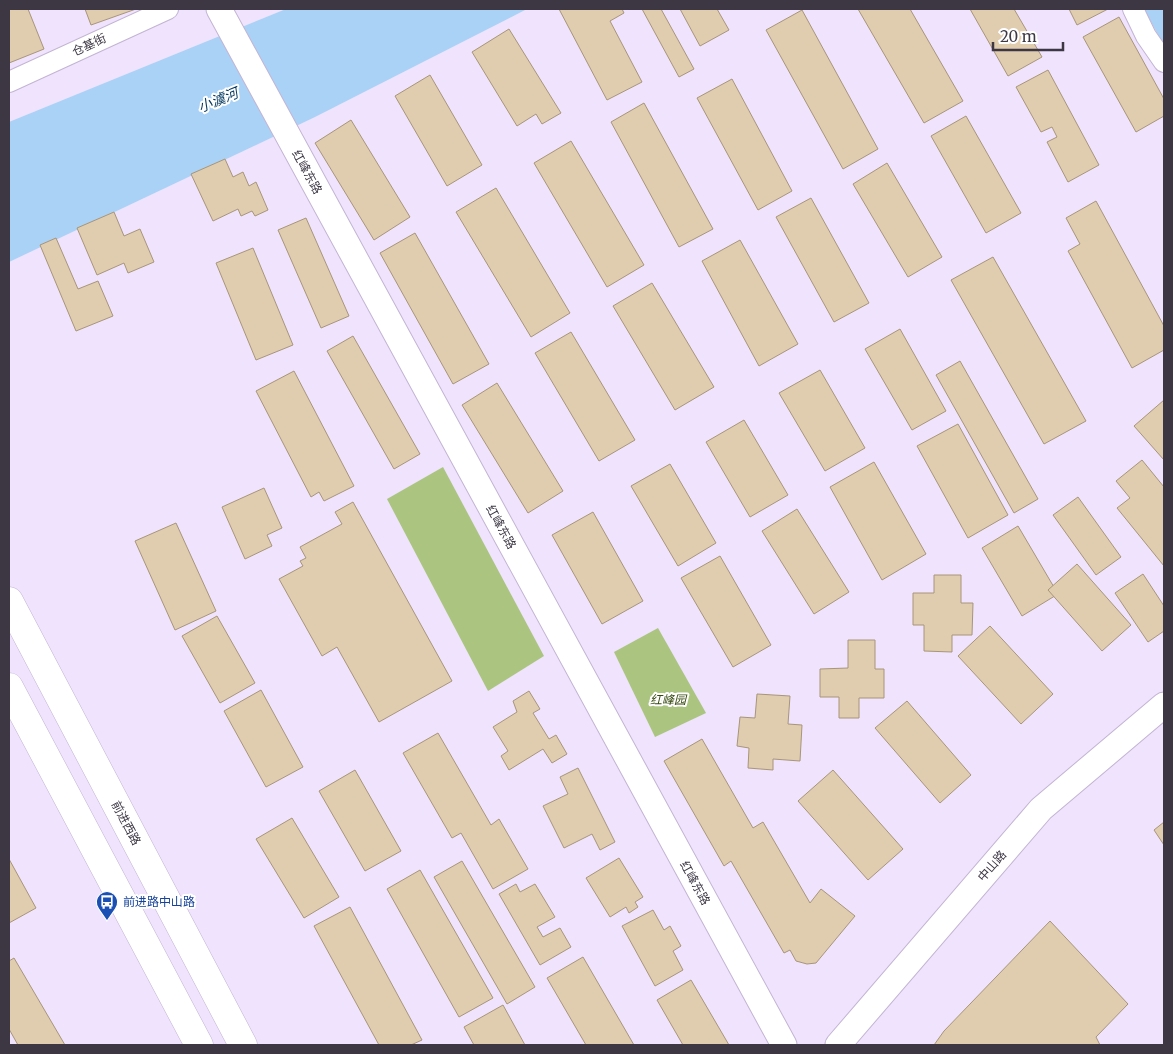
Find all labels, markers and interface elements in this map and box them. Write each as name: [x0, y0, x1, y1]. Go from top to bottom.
scale bar: [993, 20, 1063, 52]
text: 20 m: [1000, 27, 1037, 46]
street label: 仓基街: [69, 30, 108, 59]
water label: 小澞河: [195, 83, 244, 116]
street label: 红峰东路: [289, 147, 326, 196]
street label: 红峰东路: [483, 502, 520, 551]
park label: 红峰园: [650, 692, 688, 707]
street label: 前进西路: [109, 798, 144, 847]
street label: 中山路: [974, 847, 1009, 884]
street label: 红峰东路: [677, 858, 714, 907]
bus stop icon: 前进路中山路: [95, 890, 119, 921]
place label: 前进路中山路: [123, 894, 195, 909]

